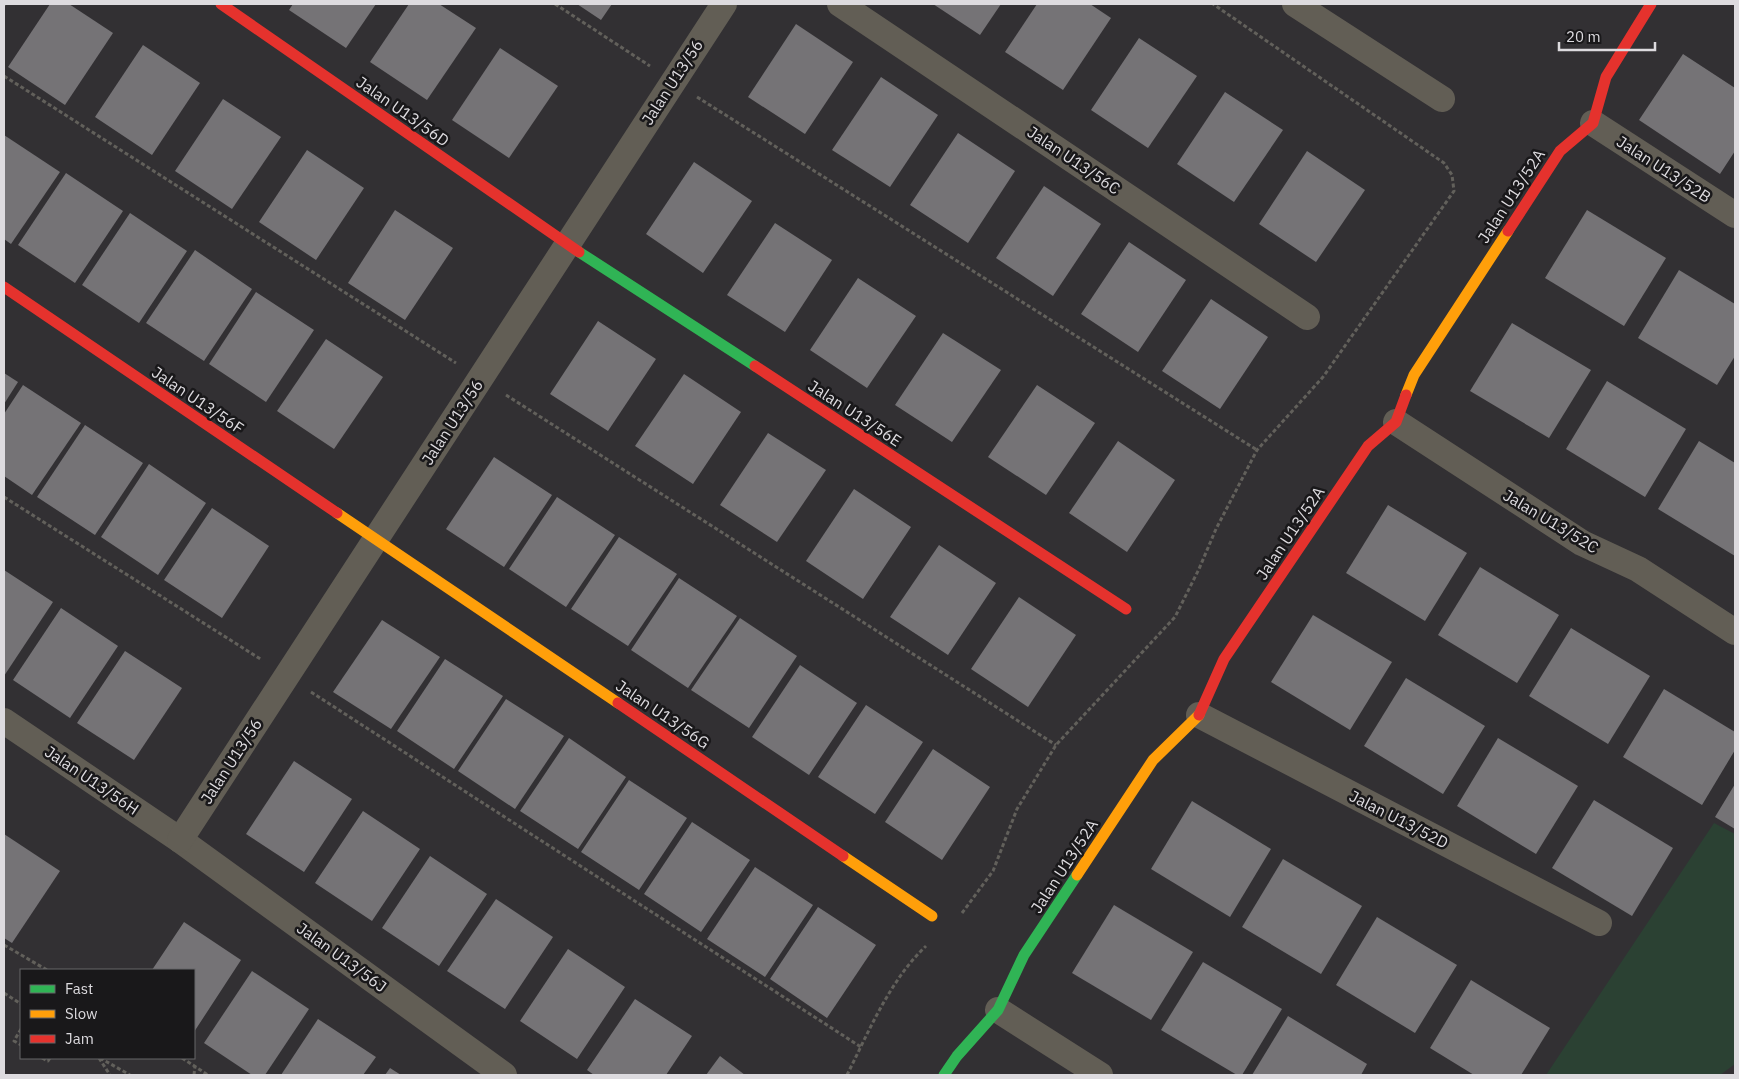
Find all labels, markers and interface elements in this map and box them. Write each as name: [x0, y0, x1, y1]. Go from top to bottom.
scale bar: [1559, 20, 1655, 52]
text: 20 m: [1566, 27, 1601, 46]
street label: Jalan U13/56: [637, 36, 707, 128]
street label: Jalan U13/56D: [353, 72, 453, 150]
street label: Jalan U13/56C: [1024, 122, 1124, 198]
street label: Jalan U13/52B: [1613, 131, 1715, 207]
street label: Jalan U13/52A: [1473, 145, 1549, 247]
street label: Jalan U13/56F: [148, 362, 248, 438]
street label: Jalan U13/56E: [805, 375, 905, 451]
street label: Jalan U13/56: [417, 376, 487, 468]
street label: Jalan U13/52A: [1251, 483, 1329, 583]
street label: Jalan U13/52C: [1500, 485, 1602, 557]
street label: Jalan U13/56G: [612, 675, 714, 753]
street label: Jalan U13/56: [196, 715, 266, 807]
street label: Jalan U13/56H: [41, 741, 143, 819]
street label: Jalan U13/52D: [1346, 785, 1452, 853]
street label: Jalan U13/52A: [1026, 815, 1102, 917]
street label: Jalan U13/56J: [293, 918, 391, 996]
legend: [20, 969, 195, 1059]
text: Fast: [65, 979, 93, 998]
text: Slow: [65, 1004, 98, 1023]
text: Jam: [65, 1029, 94, 1048]

